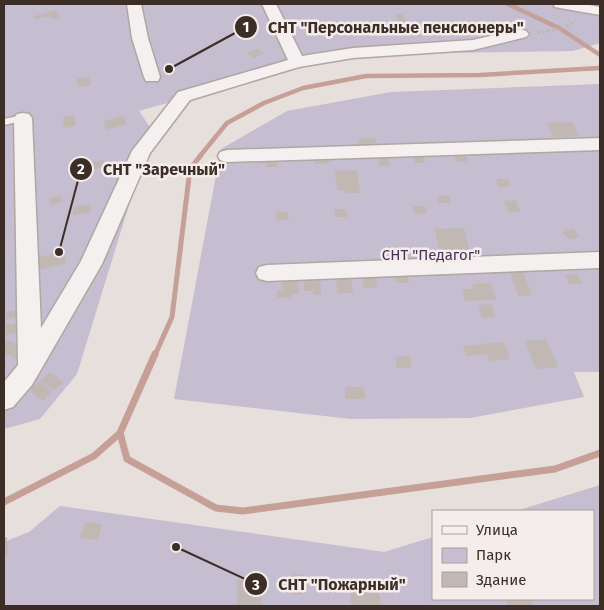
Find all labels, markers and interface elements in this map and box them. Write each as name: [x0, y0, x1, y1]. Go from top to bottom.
callout: СНТ "Персональные пенсионеры": [234, 12, 534, 43]
text: 1: [243, 18, 249, 36]
text: СНТ "Персональные пенсионеры": [268, 18, 524, 37]
callout: СНТ "Заречный": [68, 154, 235, 185]
text: 2: [77, 160, 85, 178]
text: СНТ "Заречный": [103, 160, 225, 179]
park label: СНТ "Педагог": [382, 246, 480, 264]
legend: [432, 510, 594, 600]
text: Улица: [476, 521, 518, 539]
text: Парк: [476, 546, 511, 564]
callout: СНТ "Пожарный": [243, 569, 416, 600]
text: Здание: [476, 571, 526, 589]
text: СНТ "Пожарный": [278, 575, 406, 594]
text: 3: [251, 576, 260, 594]

